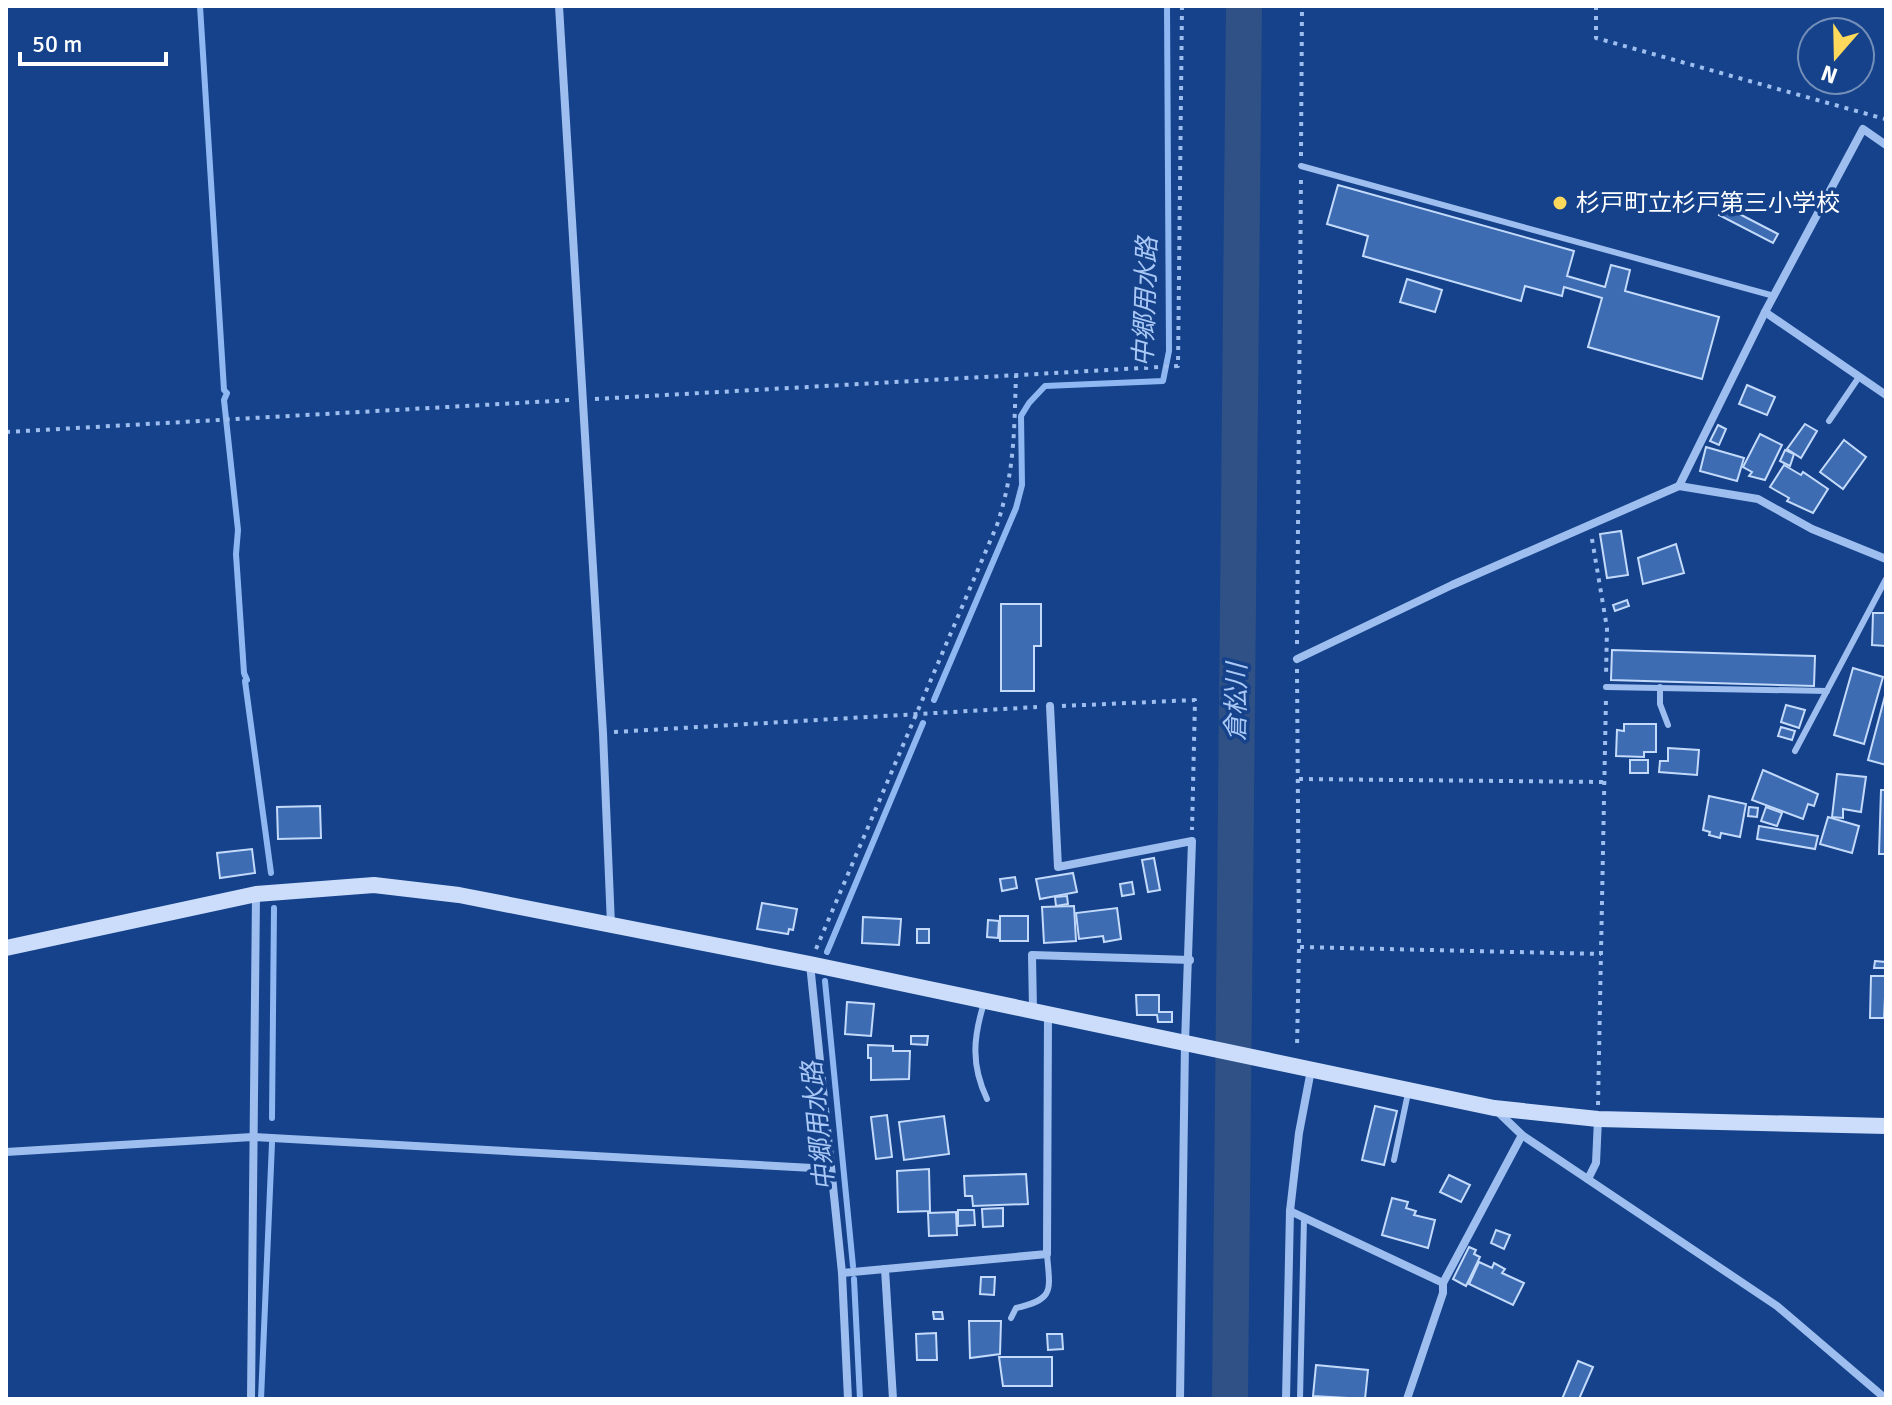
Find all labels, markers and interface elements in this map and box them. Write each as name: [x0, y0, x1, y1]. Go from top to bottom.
scale bar: [20, 16, 166, 66]
north arrow: [1796, 16, 1876, 96]
text: 50 m: [32, 29, 82, 59]
text: N: [1818, 59, 1841, 90]
place label: 杉戸町立杉戸第三小学校: [1576, 188, 1840, 218]
marker: 杉戸町立杉戸第三小学校: [1551, 194, 1569, 212]
water label: 中郷用水路: [1128, 234, 1164, 368]
water label: 倉松川: [1220, 660, 1254, 741]
water label: 中郷用水路: [796, 1058, 842, 1192]

